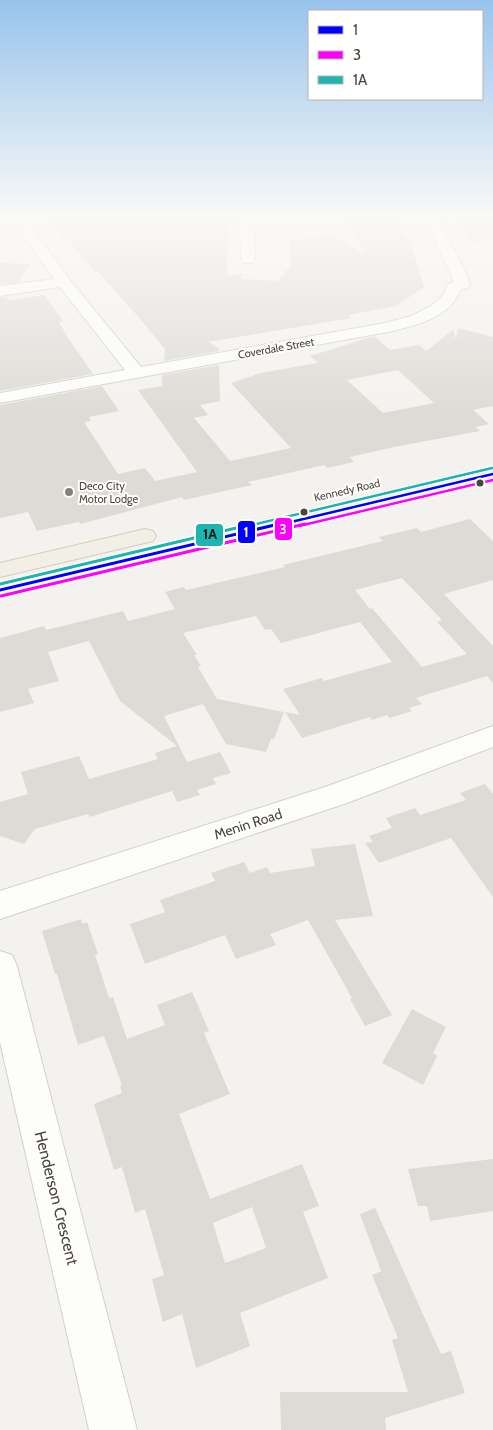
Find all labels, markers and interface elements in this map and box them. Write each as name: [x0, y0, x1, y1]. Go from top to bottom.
legend: [308, 10, 483, 100]
text: 1: [353, 21, 358, 39]
text: 3: [353, 46, 361, 64]
text: 1A: [353, 71, 368, 89]
street label: Coverdale Street: [237, 334, 315, 362]
street label: Kennedy Road: [313, 476, 381, 504]
unlabelled marker: [475, 478, 485, 488]
place label: Deco City Motor Lodge: [79, 479, 138, 506]
marker: Deco City Motor Lodge: [63, 486, 75, 498]
unlabelled marker: [299, 507, 309, 517]
line badge: 3: [274, 517, 293, 541]
line badge: 1: [237, 520, 256, 544]
text: 3: [279, 520, 287, 538]
line badge: 1A: [195, 523, 224, 547]
text: 1: [243, 523, 249, 541]
text: 1A: [203, 525, 217, 543]
street label: Menin Road: [212, 805, 284, 843]
street label: Henderson Crescent: [31, 1129, 82, 1268]

